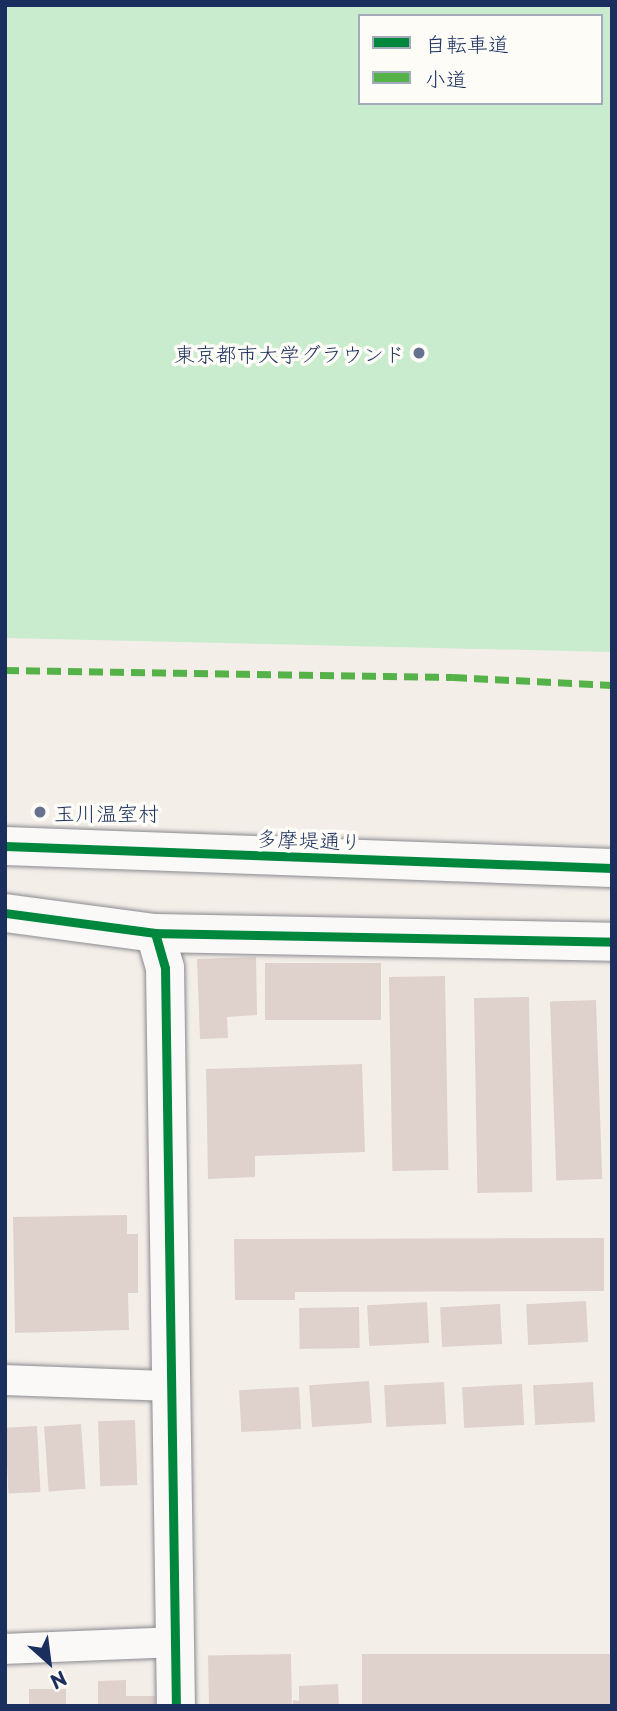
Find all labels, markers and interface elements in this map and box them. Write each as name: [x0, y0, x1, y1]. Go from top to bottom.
legend: [358, 14, 603, 105]
text: 自転車道: [425, 27, 509, 59]
text: 小道: [425, 62, 467, 94]
place label: 東京都市大学グラウンド: [174, 340, 405, 366]
marker: 東京都市大学グラウンド: [411, 345, 427, 361]
place label: 玉川温室村: [54, 799, 159, 825]
marker: 玉川温室村: [32, 804, 48, 820]
street label: 多摩堤通り: [256, 825, 362, 853]
north arrow: [14, 1627, 84, 1697]
text: N: [46, 1665, 72, 1696]

